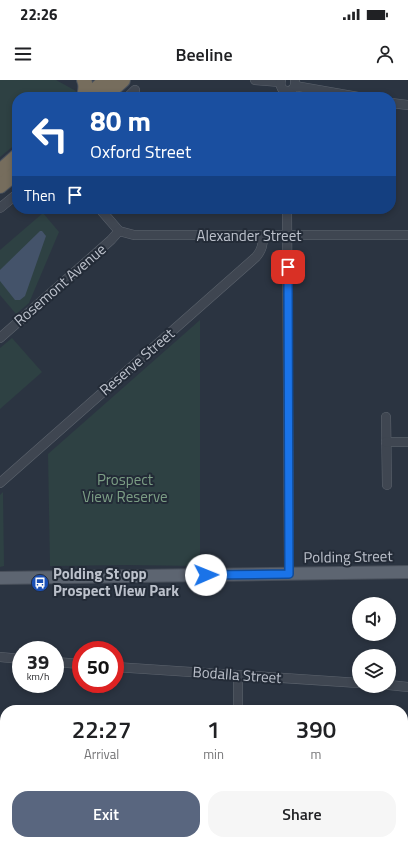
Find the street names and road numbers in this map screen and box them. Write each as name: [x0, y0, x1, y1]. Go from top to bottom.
street label: Alexander Street: [197, 224, 302, 247]
street label: Rosemont Avenue: [9, 238, 111, 331]
street label: Reserve Street: [94, 322, 180, 401]
street label: Polding Street: [303, 544, 394, 569]
street label: Bodalla Street: [192, 660, 283, 689]

